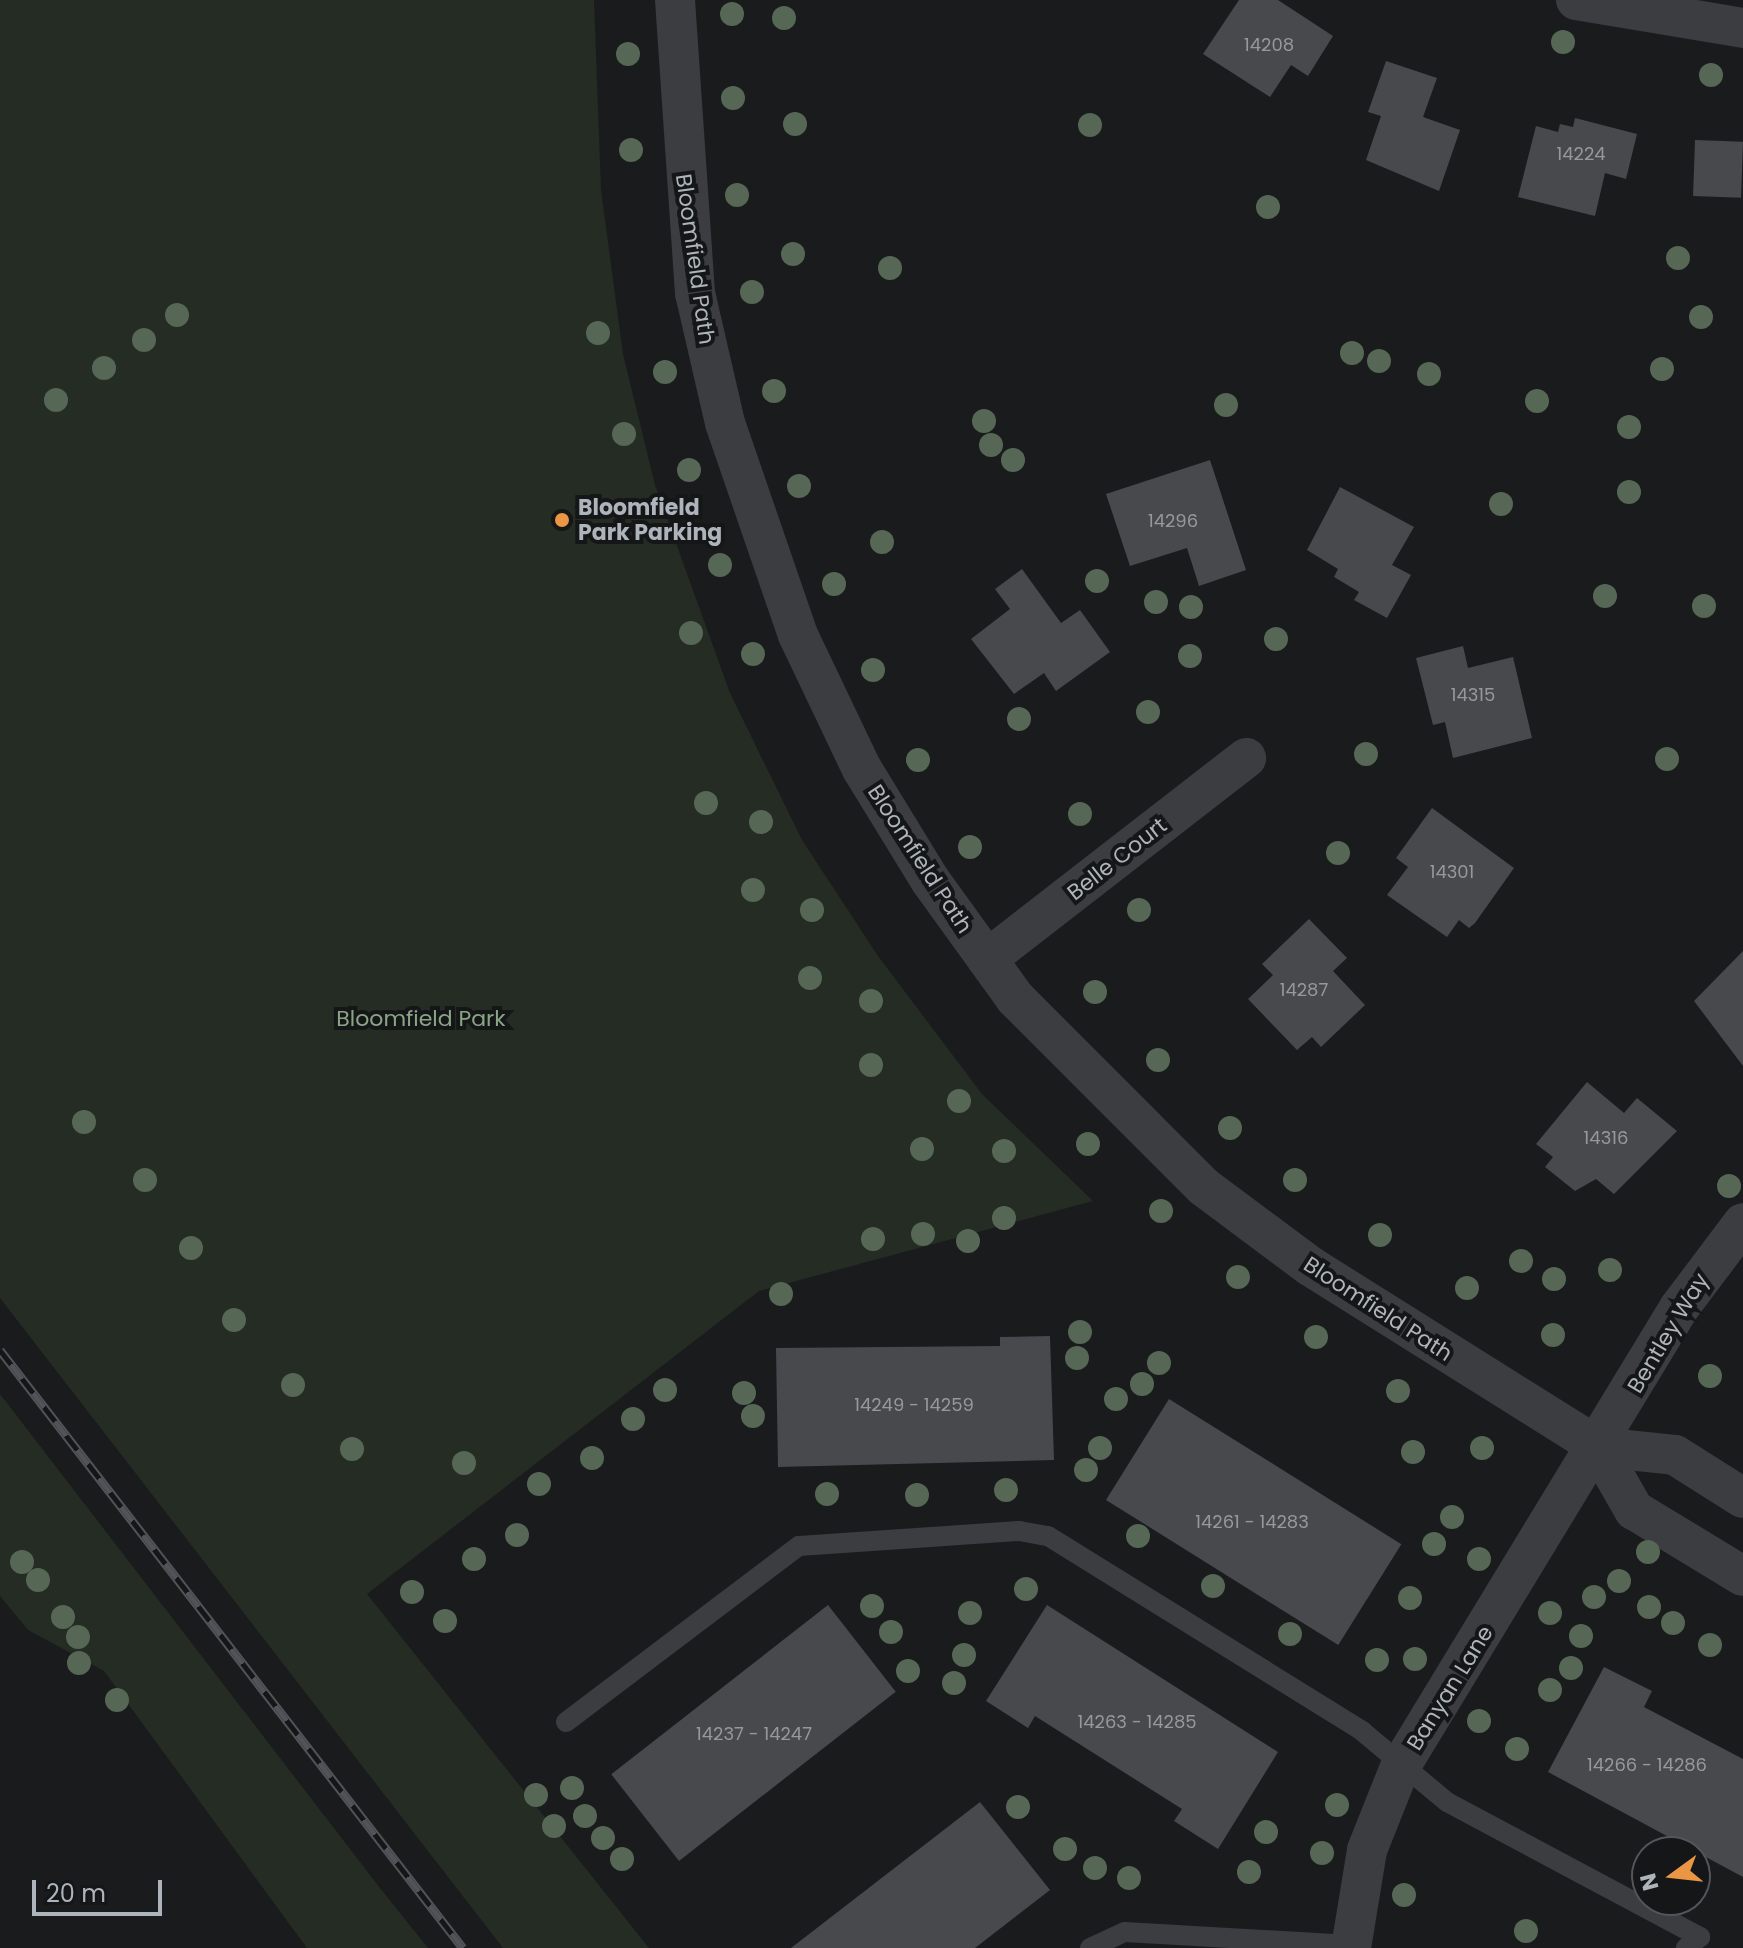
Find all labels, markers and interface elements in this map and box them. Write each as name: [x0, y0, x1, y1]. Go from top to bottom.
house number: 14208: [1244, 34, 1294, 56]
house number: 14224: [1556, 143, 1606, 165]
street label: Bloomfield Path: [670, 172, 720, 346]
place label: Bloomfield Park Parking: [578, 494, 722, 546]
house number: 14296: [1148, 510, 1198, 532]
marker: Bloomfield Park Parking: [553, 511, 571, 529]
house number: 14315: [1451, 684, 1495, 706]
street label: Bloomfield Path: [862, 780, 978, 938]
street label: Belle Court: [1062, 812, 1172, 906]
house number: 14301: [1430, 861, 1474, 883]
house number: 14287: [1280, 979, 1328, 1001]
park label: Bloomfield Park: [336, 1006, 506, 1032]
house number: 14316: [1584, 1127, 1628, 1149]
street label: Bloomfield Path: [1299, 1251, 1457, 1367]
street label: Bentley Way: [1622, 1268, 1714, 1398]
house number: 14249 - 14259: [854, 1394, 974, 1416]
house number: 14261 - 14283: [1195, 1511, 1309, 1533]
street label: Banyan Lane: [1401, 1621, 1499, 1755]
house number: 14263 - 14285: [1077, 1711, 1197, 1733]
house number: 14237 - 14247: [696, 1723, 812, 1745]
house number: 14266 - 14286: [1587, 1754, 1707, 1776]
north arrow: [1631, 1836, 1711, 1916]
scale bar: [36, 1864, 166, 1914]
text: N: [1632, 1870, 1666, 1894]
text: 20 m: [46, 1877, 106, 1910]

